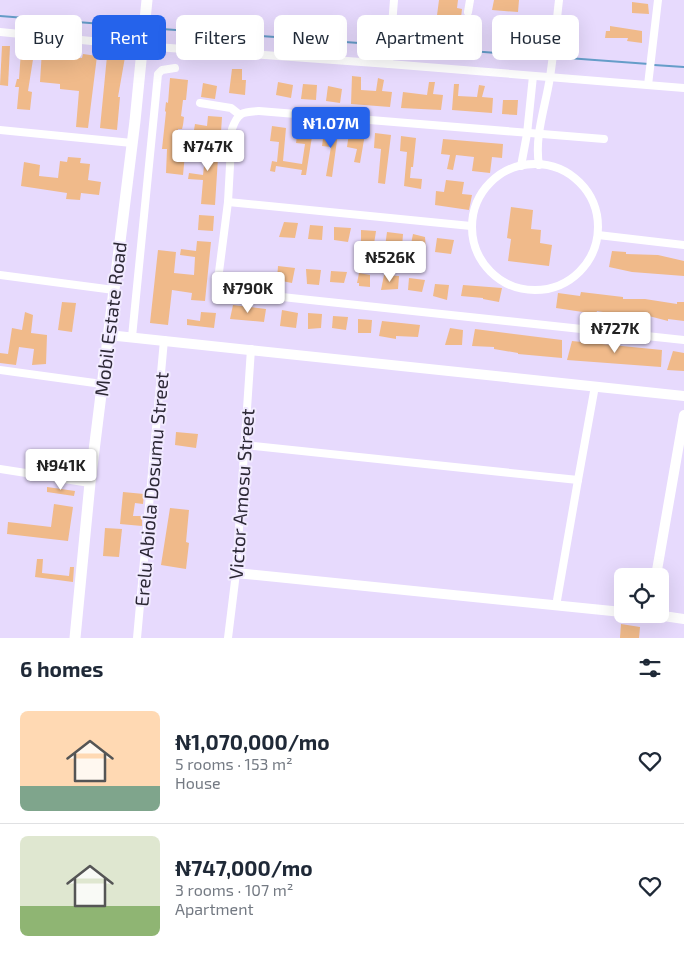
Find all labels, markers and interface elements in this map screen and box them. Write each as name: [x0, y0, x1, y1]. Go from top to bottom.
chip: Buy: [15, 15, 82, 60]
chip: Rent: [92, 15, 166, 60]
chip: Filters: [176, 15, 264, 60]
chip: New: [274, 15, 347, 60]
chip: Apartment: [357, 15, 482, 60]
chip: House: [492, 15, 579, 60]
pin: ₦1.07M: [290, 106, 372, 149]
text: ₦1.07M: [303, 113, 359, 132]
pin: ₦747K: [173, 130, 243, 172]
text: ₦747K: [183, 136, 233, 155]
street label: Mobil Estate Road: [89, 240, 131, 398]
pin: ₦526K: [355, 240, 425, 283]
text: ₦526K: [365, 247, 415, 266]
pin: ₦790K: [213, 272, 283, 314]
text: ₦790K: [223, 278, 273, 297]
pin: ₦727K: [580, 312, 650, 354]
text: ₦727K: [591, 318, 639, 337]
street label: Erelu Abiola Dosumu Street: [129, 371, 173, 607]
street label: Victor Amosu Street: [224, 408, 258, 580]
pin: ₦941K: [26, 448, 96, 491]
text: ₦941K: [36, 455, 86, 474]
map controls: [614, 568, 669, 623]
button: locate: [614, 568, 669, 623]
icon: filters: [636, 654, 664, 682]
text: 6 homes: [20, 656, 103, 681]
text: ₦1,070,000/mo: [175, 729, 330, 754]
icon: home: [60, 731, 120, 791]
icon: heart: [636, 747, 664, 775]
text: 5 rooms · 153 m²: [175, 754, 293, 773]
text: House: [175, 773, 221, 792]
text: ₦747,000/mo: [175, 855, 313, 880]
icon: home: [60, 856, 120, 916]
icon: heart: [636, 872, 664, 900]
text: 3 rooms · 107 m²: [175, 880, 293, 899]
text: Apartment: [175, 899, 254, 918]

